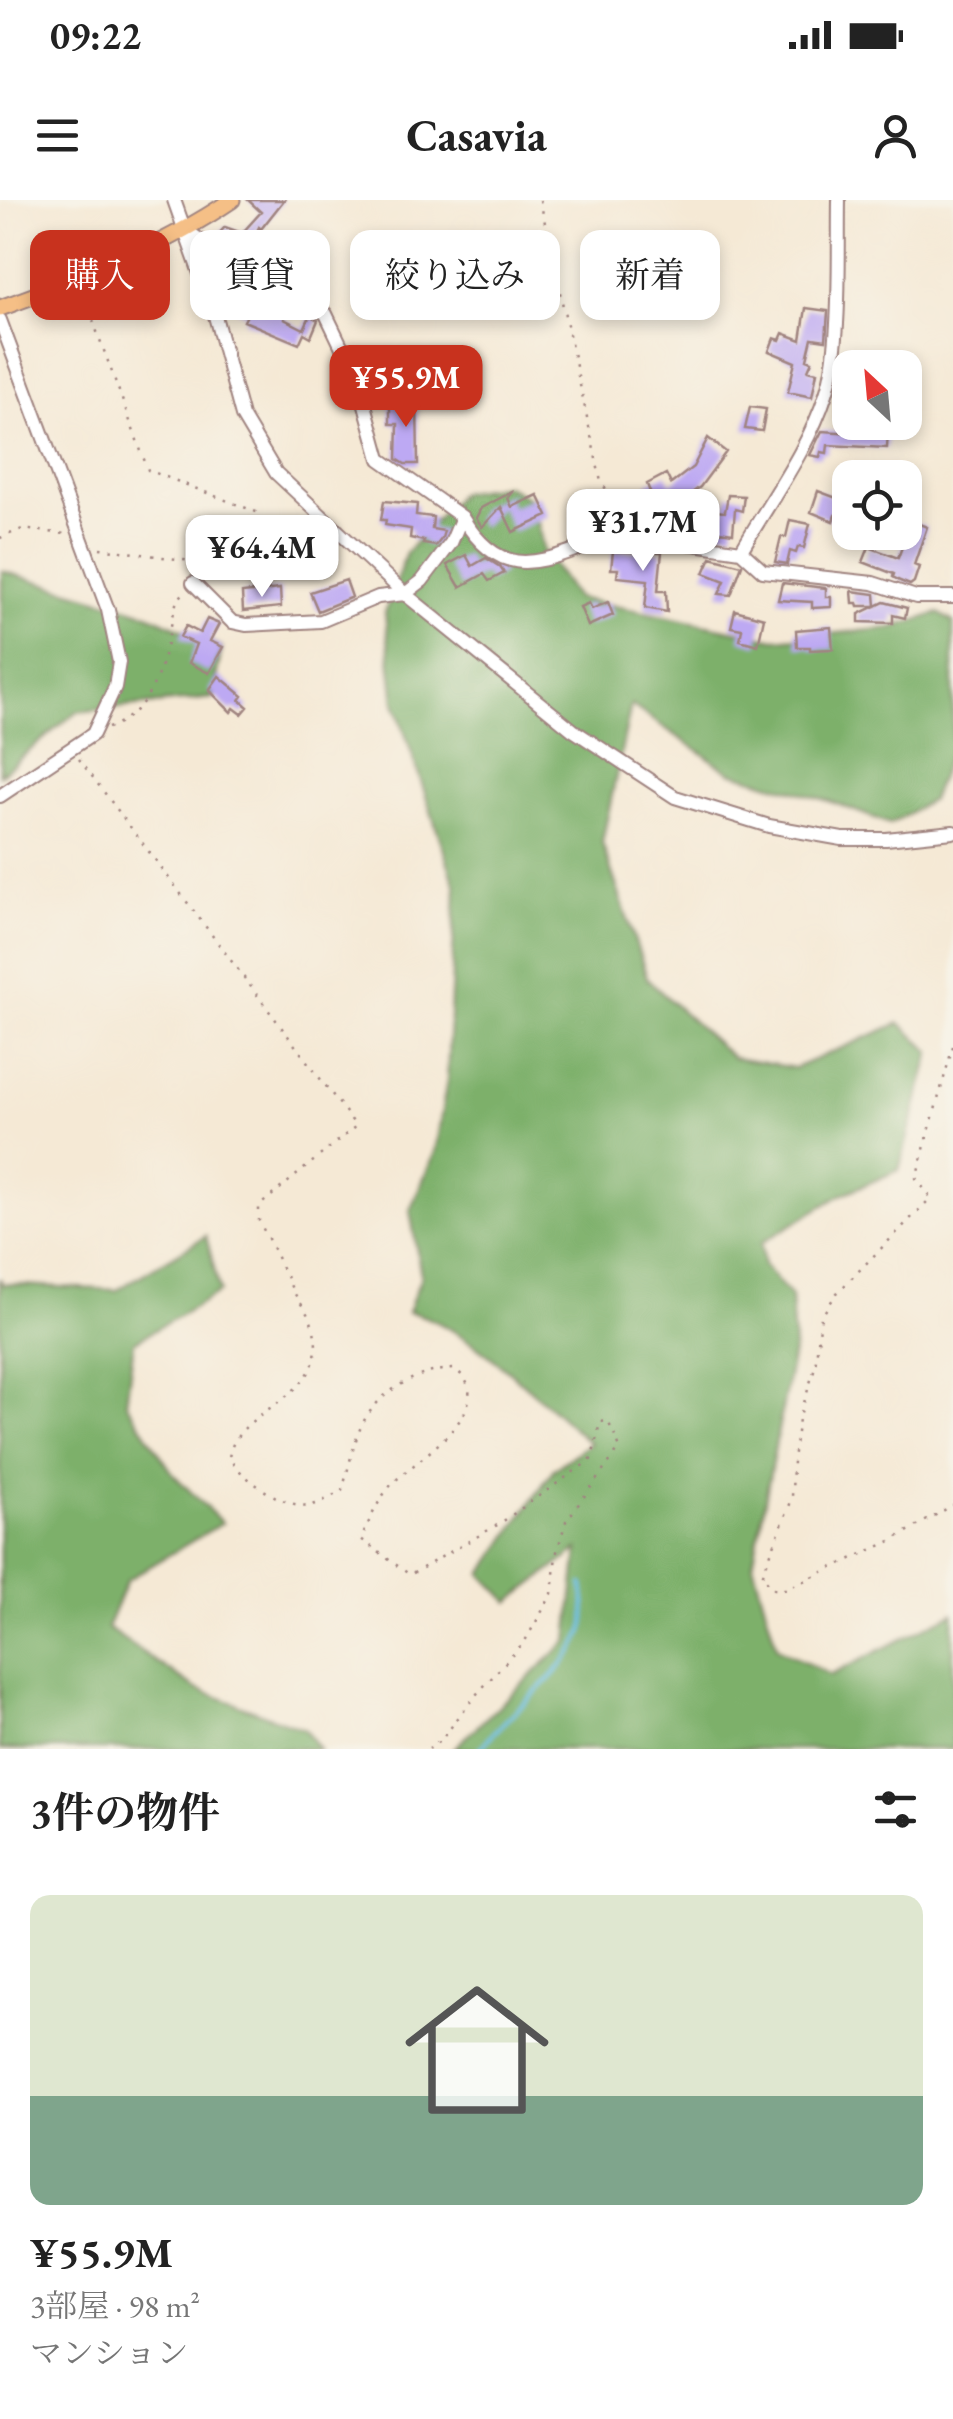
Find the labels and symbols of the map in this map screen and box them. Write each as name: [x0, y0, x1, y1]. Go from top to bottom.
pin: ¥55.9M: [325, 345, 487, 430]
north arrow: [832, 350, 922, 440]
pin: ¥31.7M: [562, 489, 724, 574]
pin: ¥64.4M: [181, 515, 343, 600]

